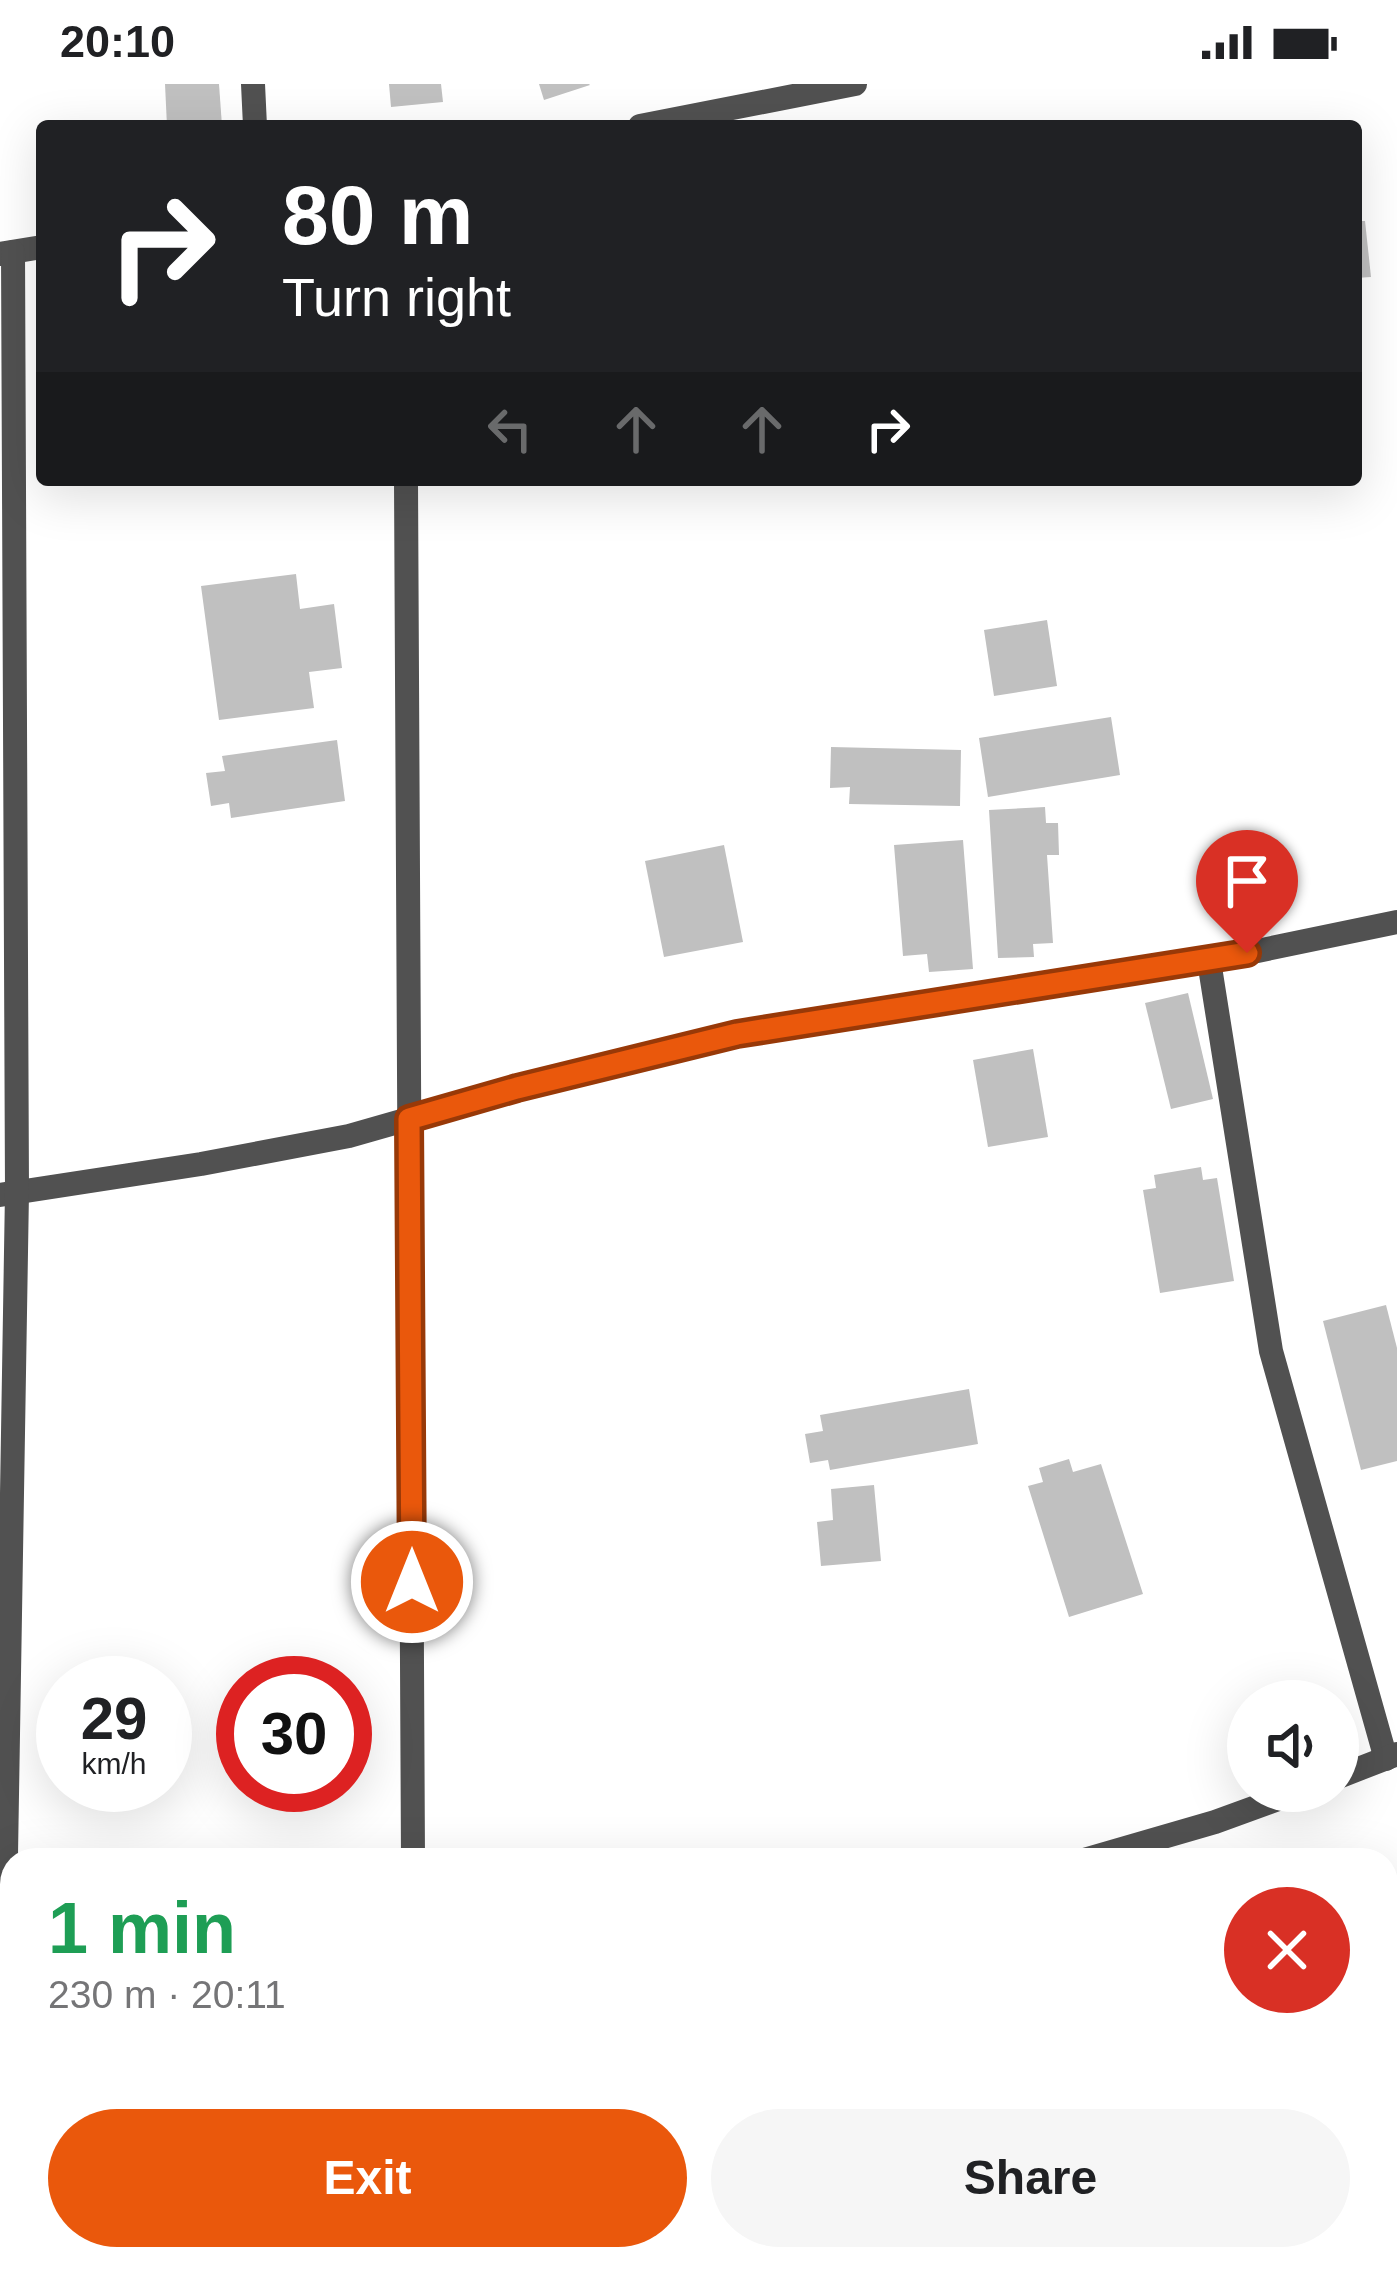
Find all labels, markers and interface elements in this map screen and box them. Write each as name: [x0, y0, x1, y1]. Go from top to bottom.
text: 20:10: [60, 16, 175, 67]
icon: right: [84, 168, 240, 324]
text: 80 m: [282, 168, 473, 262]
text: Turn right: [282, 267, 511, 327]
icon: left: [477, 396, 543, 462]
icon: ahead: [603, 396, 669, 462]
icon: ahead: [729, 396, 795, 462]
icon: right: [855, 396, 921, 462]
pin: [1196, 830, 1298, 953]
icon: arrive: [1214, 848, 1280, 914]
position arrow: [349, 1519, 475, 1645]
speed limit sign: 30: [216, 1656, 372, 1812]
map controls: [1227, 1680, 1359, 1812]
button: sound: [1227, 1680, 1359, 1812]
text: 29: [81, 1685, 147, 1752]
text: km/h: [81, 1747, 147, 1780]
button: close: [1224, 1887, 1350, 2013]
text: 1 min: [48, 1888, 236, 1968]
text: 230 m · 20:11: [48, 1973, 286, 2016]
button: Exit: [48, 2109, 687, 2247]
button: Share: [711, 2109, 1350, 2247]

